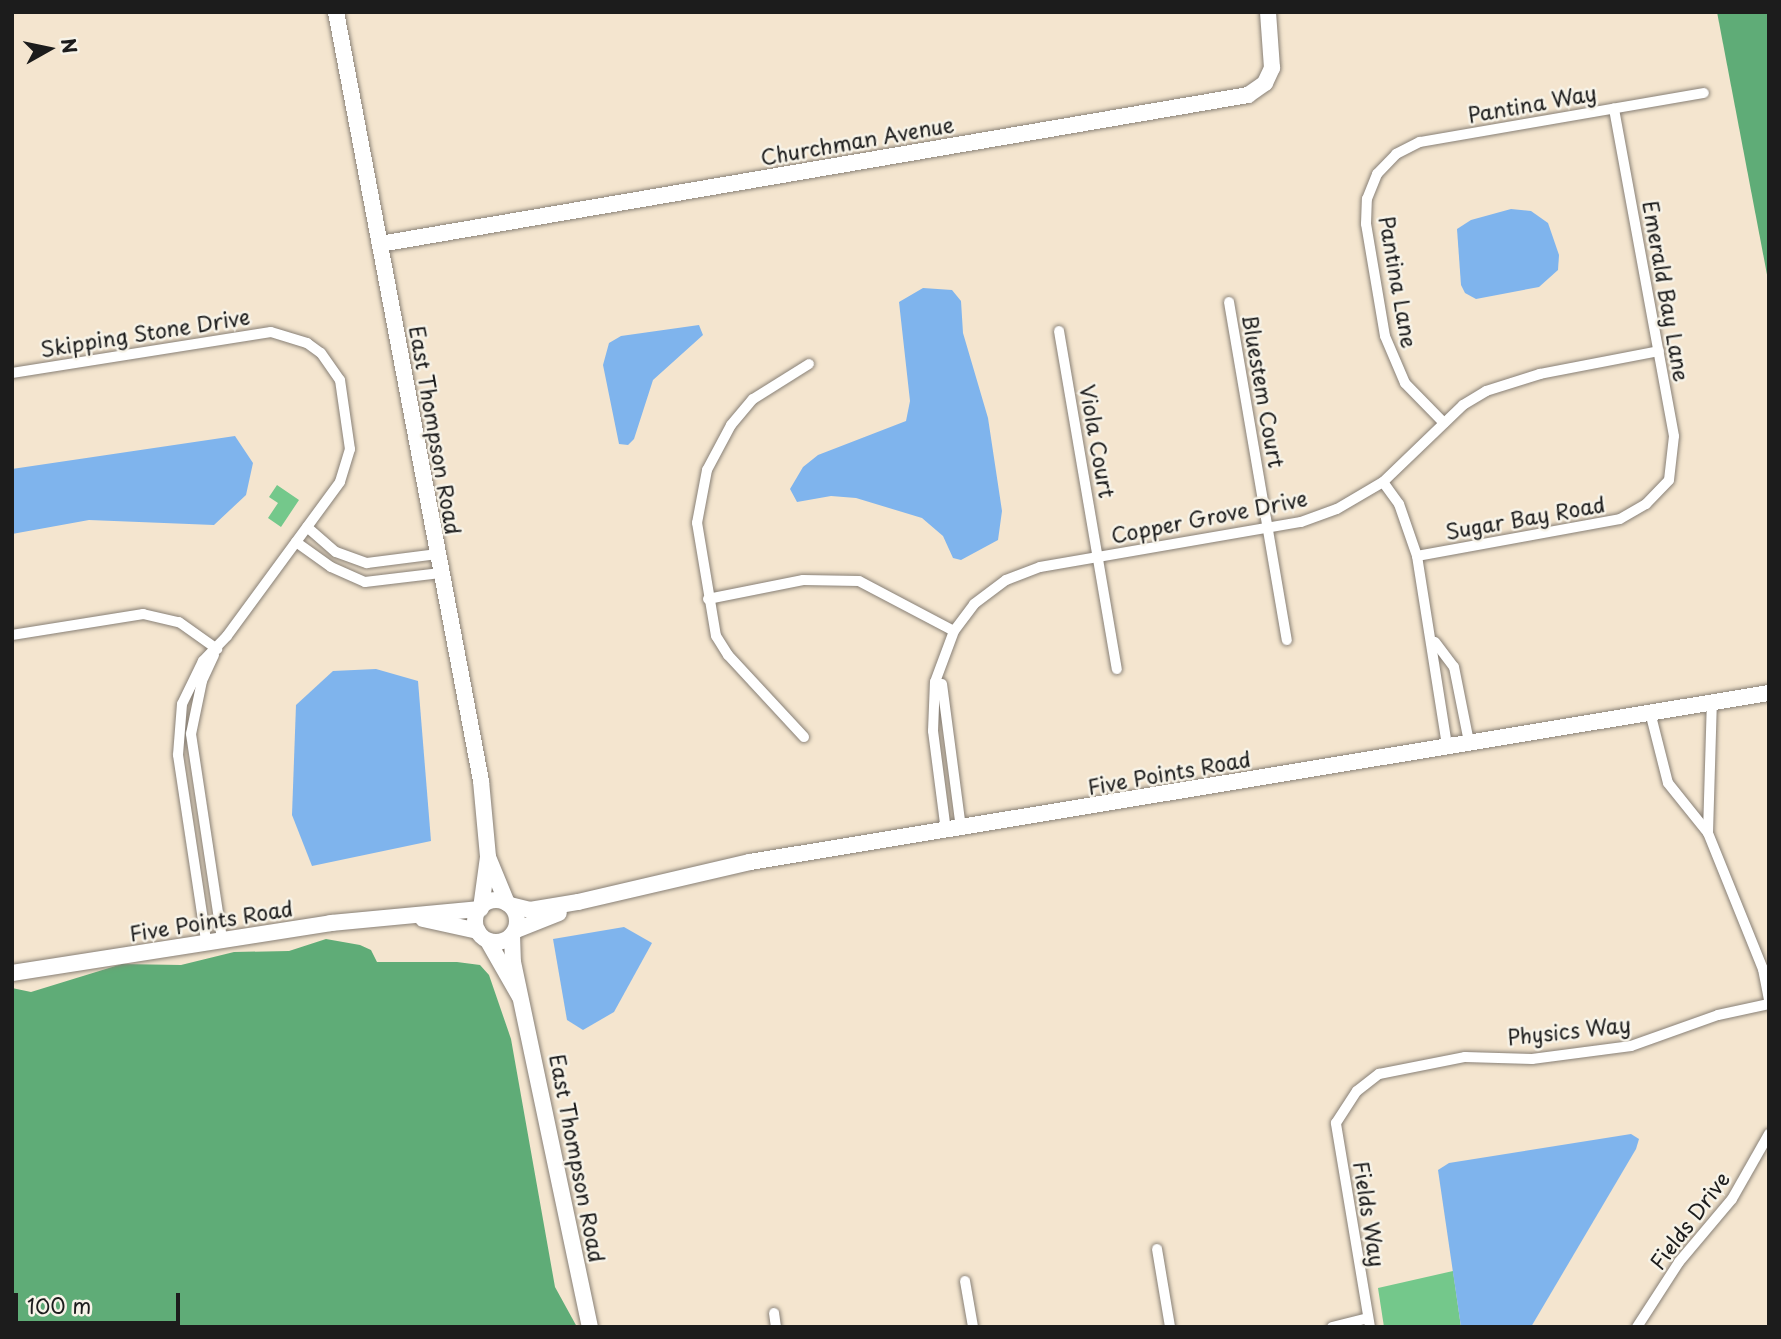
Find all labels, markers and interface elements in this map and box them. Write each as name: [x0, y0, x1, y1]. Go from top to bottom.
north arrow: [14, 14, 84, 84]
text: N: [55, 36, 85, 55]
street label: Pantina Way: [1466, 79, 1598, 127]
street label: Churchman Avenue: [758, 111, 956, 169]
street label: Emerald Bay Lane: [1638, 198, 1696, 384]
street label: Pantina Lane: [1375, 214, 1423, 350]
street label: Skipping Stone Drive: [38, 303, 252, 361]
street label: Bluestem Court: [1238, 312, 1290, 470]
street label: East Thompson Road: [405, 324, 467, 536]
street label: Viola Court: [1076, 382, 1120, 500]
street label: Copper Grove Drive: [1108, 484, 1310, 548]
street label: Sugar Bay Road: [1442, 490, 1608, 544]
street label: Five Points Road: [1086, 745, 1252, 799]
street label: Five Points Road: [128, 895, 294, 945]
street label: Physics Way: [1506, 1011, 1632, 1049]
street label: East Thompson Road: [545, 1052, 611, 1264]
street label: Fields Way: [1349, 1159, 1391, 1269]
street label: Fields Drive: [1644, 1166, 1734, 1274]
scale bar: [18, 1280, 184, 1324]
text: 100 m: [27, 1289, 91, 1321]

